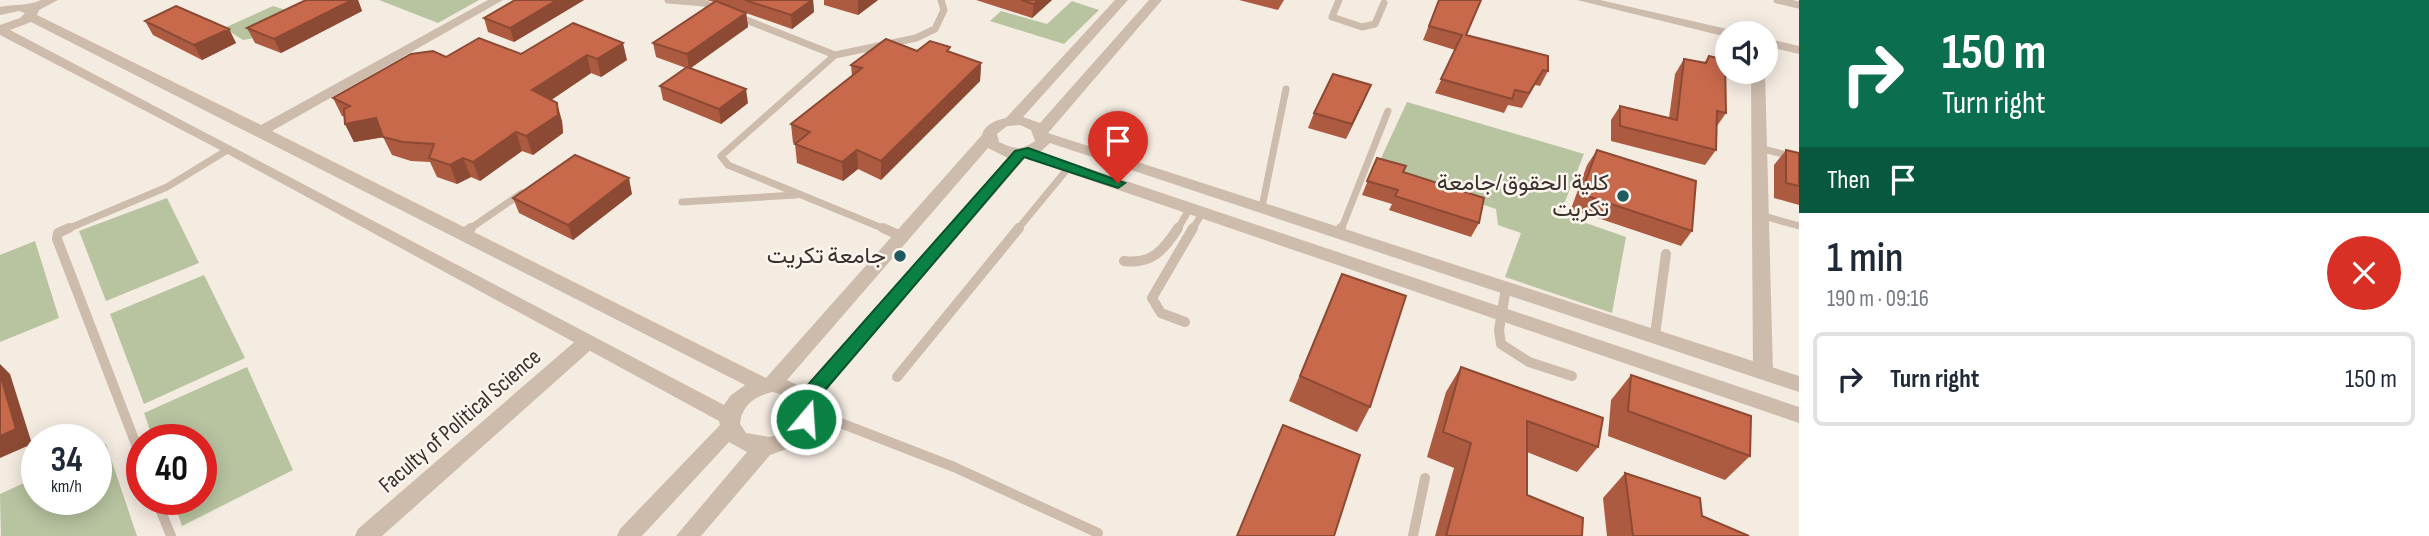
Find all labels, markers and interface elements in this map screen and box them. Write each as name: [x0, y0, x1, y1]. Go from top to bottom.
map controls: [1715, 21, 1778, 84]
button: sound: [1715, 21, 1778, 84]
text: 150 m: [1942, 24, 2046, 83]
icon: right: [1827, 28, 1918, 119]
text: Turn right: [1942, 84, 2046, 123]
pin: [1088, 111, 1148, 183]
icon: arrive: [1099, 122, 1137, 160]
icon: arrive: [1884, 161, 1922, 199]
text: Then: [1827, 165, 1870, 196]
place label: كلية الحقوق/جامعة تكريت: [1437, 169, 1609, 223]
marker: كلية الحقوق/جامعة تكريت: [1615, 188, 1631, 204]
text: 1 min: [1827, 233, 1903, 284]
button: close: [2327, 236, 2401, 310]
place label: جامعة تكريت: [767, 242, 886, 270]
marker: جامعة تكريت: [892, 248, 908, 264]
text: 190 m · 09:16: [1827, 285, 1929, 313]
street label: Faculty of Political Science: [373, 343, 547, 499]
icon: right: [1831, 360, 1869, 398]
text: Turn right: [1890, 364, 1979, 395]
text: 150 m: [2345, 364, 2397, 395]
position arrow: [769, 382, 843, 456]
speed limit sign: 40: [126, 424, 217, 515]
text: 34: [51, 439, 83, 482]
text: km/h: [51, 476, 82, 497]

